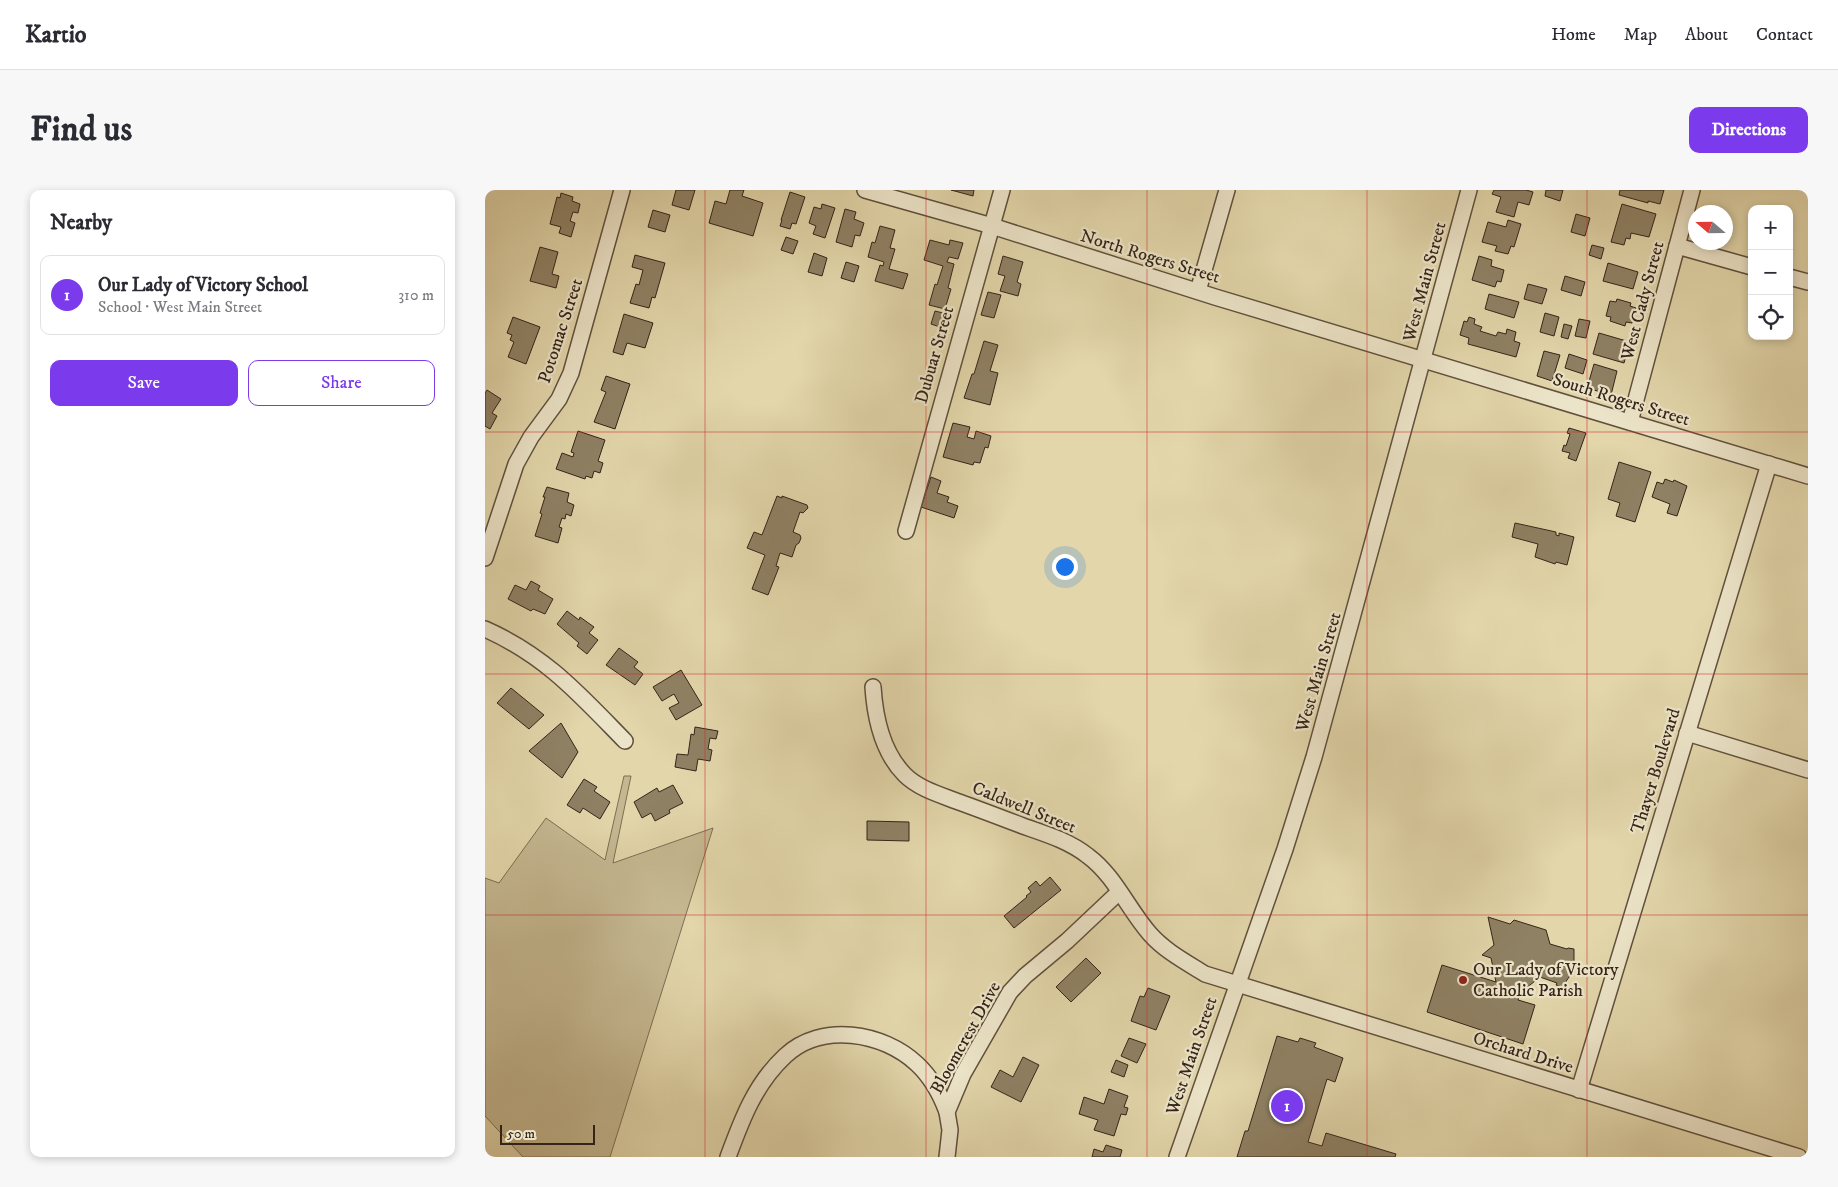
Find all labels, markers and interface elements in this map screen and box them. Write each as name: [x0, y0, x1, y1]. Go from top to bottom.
text: Kartio: [25, 20, 87, 50]
text: Home: [1551, 24, 1596, 46]
text: Map: [1624, 24, 1657, 46]
text: About: [1685, 24, 1728, 46]
text: Contact: [1756, 24, 1813, 46]
button: Directions: [1689, 107, 1808, 153]
text: Find us: [30, 108, 132, 152]
north arrow: [1688, 205, 1733, 250]
map controls: [1748, 205, 1793, 340]
button: +: [1748, 205, 1793, 250]
text: Nearby: [50, 210, 112, 236]
street label: West Main Street: [1398, 219, 1452, 345]
street label: North Rogers Street: [1078, 225, 1223, 289]
street label: West Cady Street: [1616, 239, 1669, 364]
button: −: [1748, 250, 1793, 295]
text: Our Lady of Victory School: [98, 274, 308, 297]
street label: Potomac Street: [534, 276, 588, 386]
text: 1: [64, 285, 70, 305]
text: 310 m: [398, 285, 434, 305]
button: locate: [1748, 295, 1793, 340]
text: School · West Main Street: [98, 297, 262, 317]
street label: Dubuar Street: [911, 304, 959, 406]
button: Save: [50, 360, 238, 406]
button: Share: [248, 360, 435, 406]
street label: South Rogers Street: [1550, 369, 1692, 431]
your location: [1052, 554, 1078, 580]
street label: West Main Street: [1291, 609, 1347, 735]
street label: Thayer Boulevard: [1626, 706, 1686, 836]
street label: Caldwell Street: [969, 777, 1079, 839]
place label: Our Lady of Victory Catholic Parish: [1473, 959, 1619, 1002]
marker: Our Lady of Victory Catholic Parish: [1457, 974, 1469, 986]
street label: Bloomcrest Drive: [926, 978, 1006, 1098]
street label: West Main Street: [1161, 994, 1223, 1119]
street label: Orchard Drive: [1470, 1027, 1576, 1079]
pin: 1: [1271, 1087, 1303, 1125]
scale bar: [500, 1122, 595, 1145]
text: 50 m: [507, 1125, 535, 1143]

